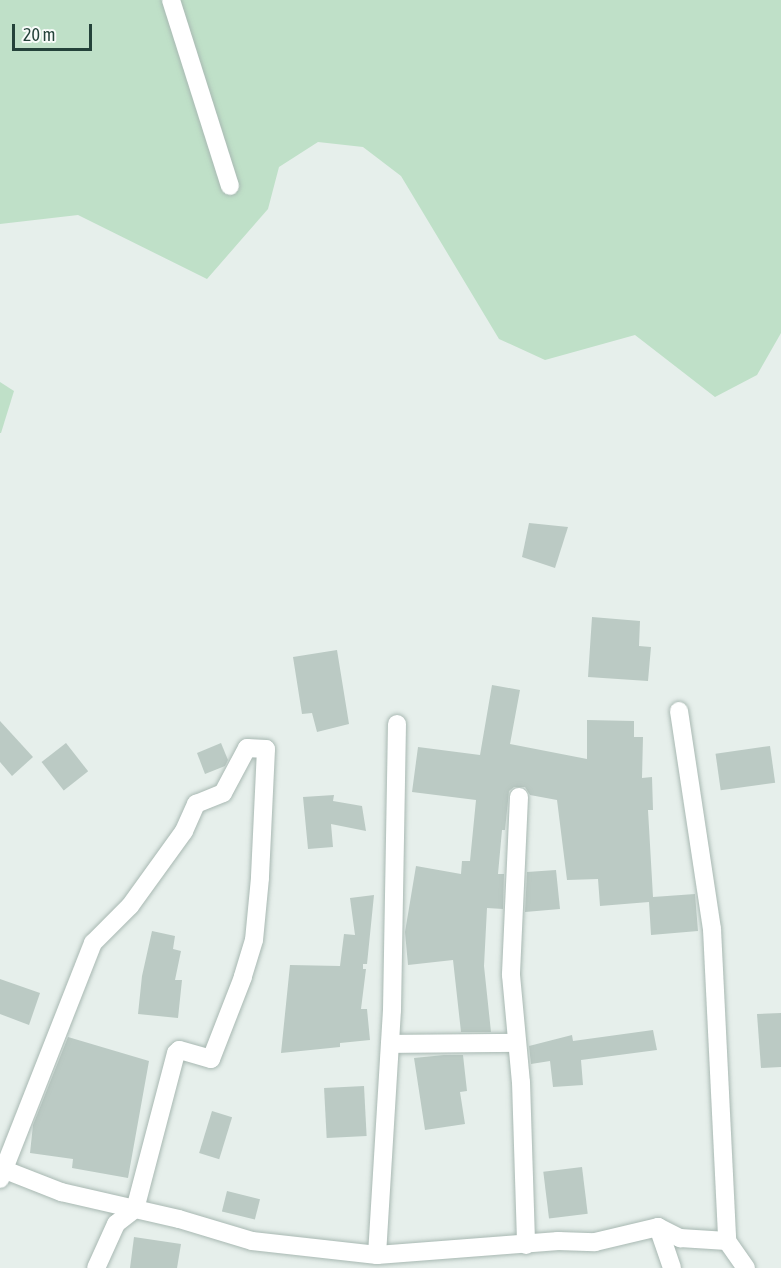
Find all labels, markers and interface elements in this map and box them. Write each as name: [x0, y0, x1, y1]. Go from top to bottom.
scale bar: [15, 12, 94, 50]
text: 20 m: [23, 24, 55, 45]

